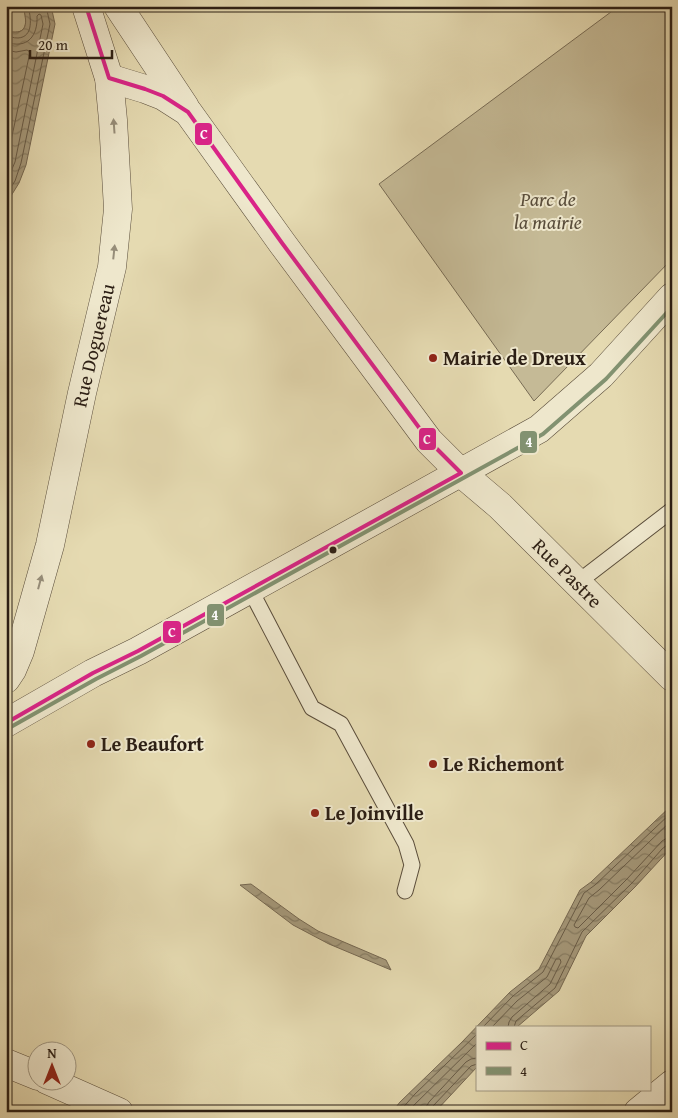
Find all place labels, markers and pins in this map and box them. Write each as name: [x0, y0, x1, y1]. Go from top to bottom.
place label: Mairie de Dreux: [443, 343, 586, 372]
marker: Mairie de Dreux: [427, 352, 439, 364]
unlabelled marker: [328, 545, 338, 555]
place label: Le Beaufort: [101, 729, 204, 758]
marker: Le Beaufort: [85, 738, 97, 750]
place label: Le Richemont: [443, 749, 564, 778]
marker: Le Richemont: [427, 758, 439, 770]
place label: Le Joinville: [325, 798, 424, 827]
marker: Le Joinville: [309, 807, 321, 819]

